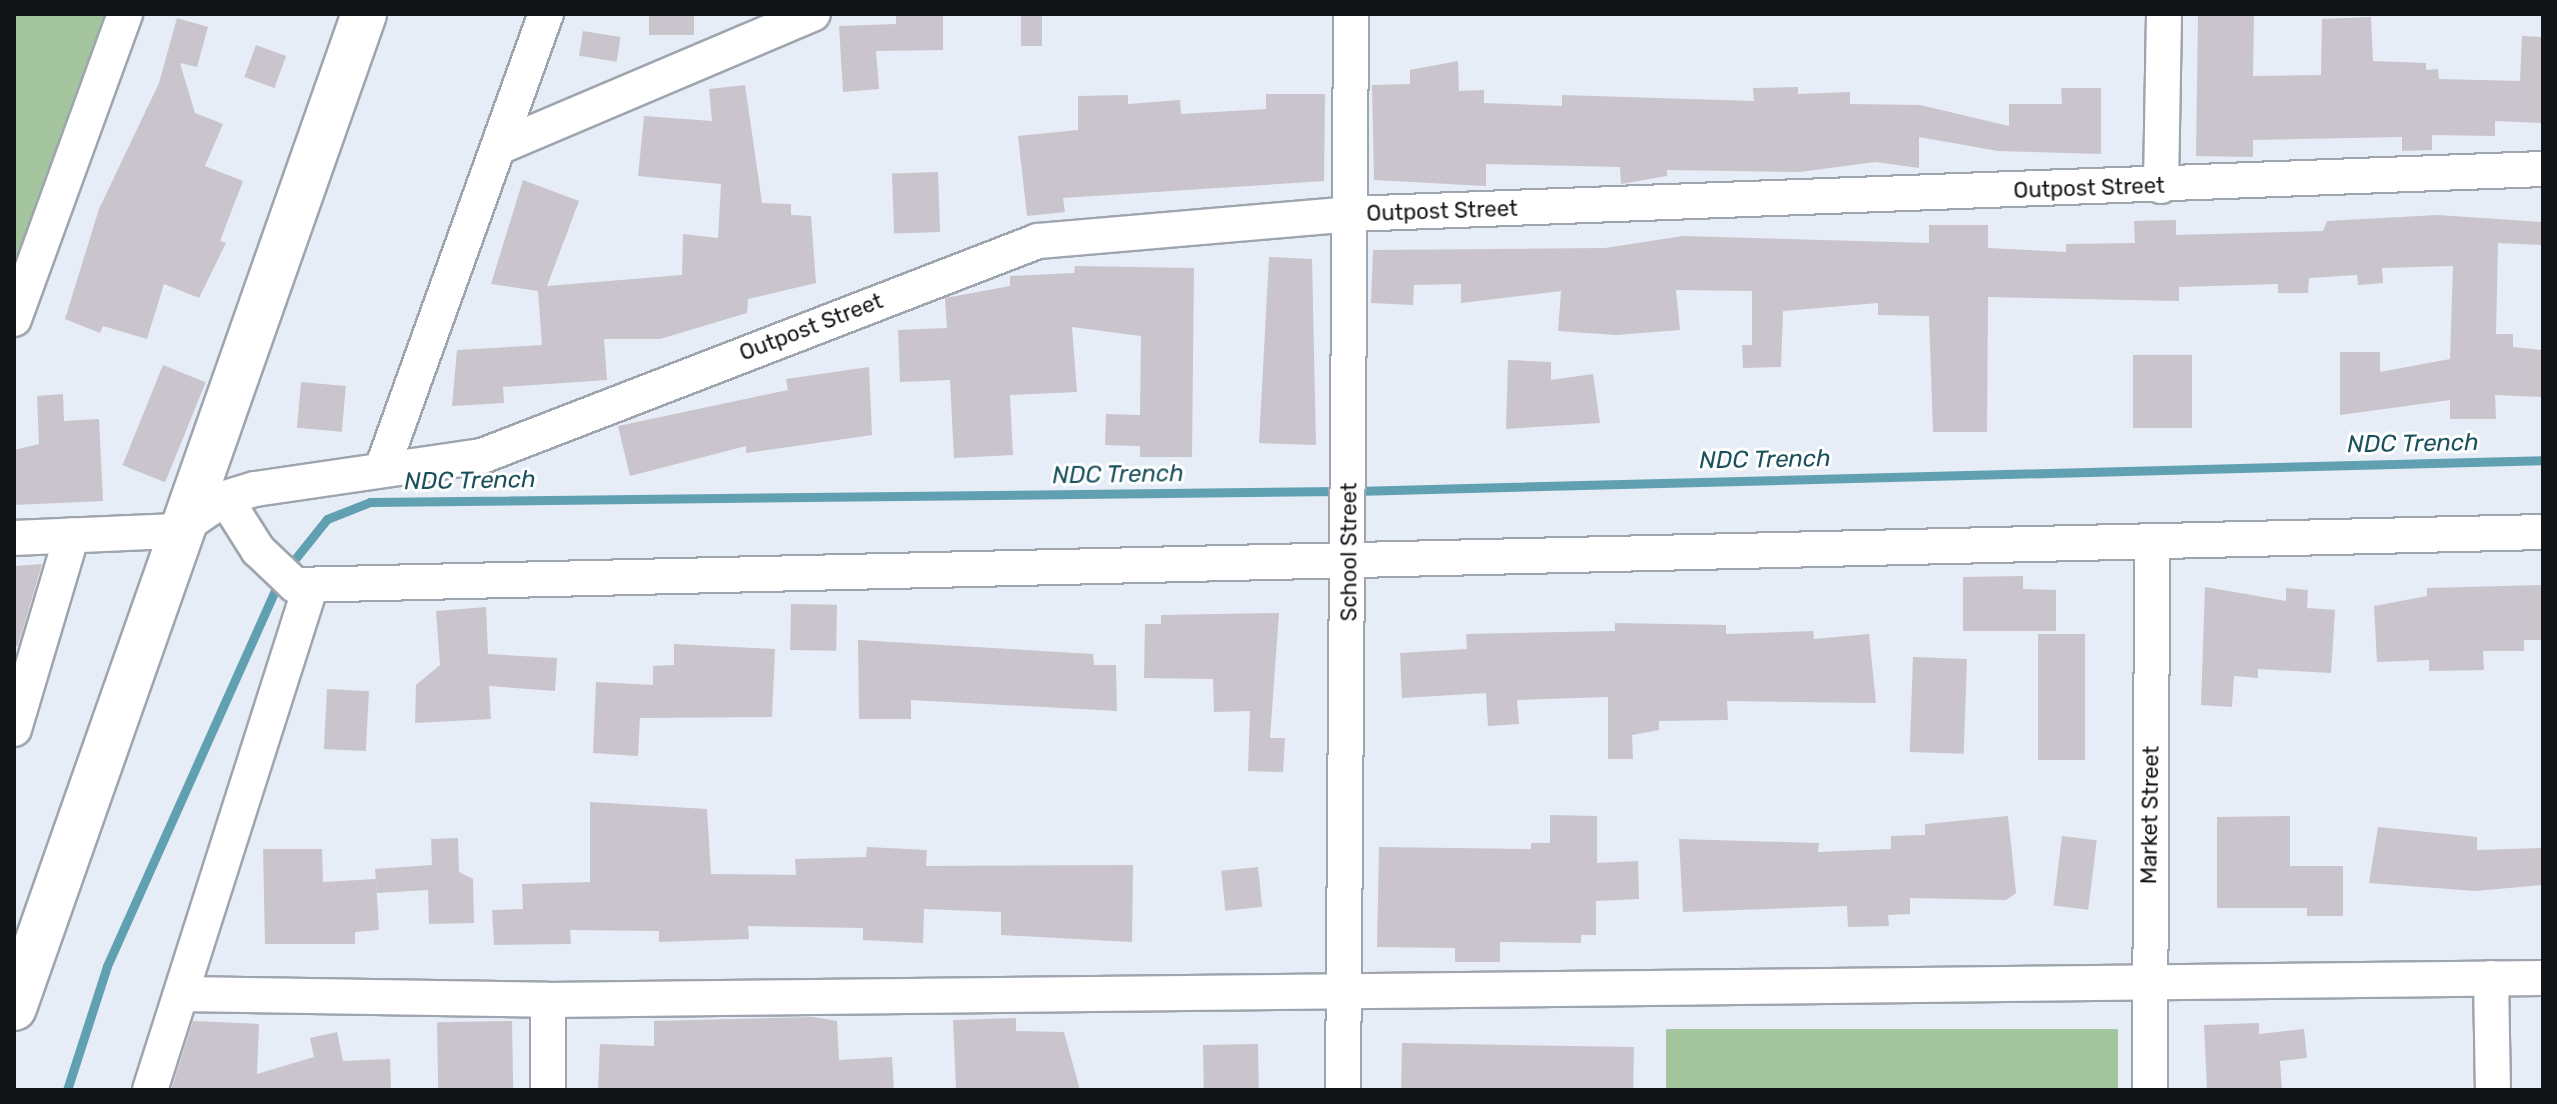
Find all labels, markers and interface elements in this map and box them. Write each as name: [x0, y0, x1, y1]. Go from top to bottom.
street label: Outpost Street: [2013, 172, 2165, 204]
street label: Outpost Street: [1366, 195, 1518, 227]
street label: Outpost Street: [736, 288, 886, 366]
water label: NDC Trench: [2347, 428, 2479, 460]
water label: NDC Trench: [1699, 444, 1831, 476]
water label: NDC Trench: [1052, 459, 1184, 491]
water label: NDC Trench: [404, 465, 536, 497]
street label: School Street: [1336, 483, 1362, 621]
street label: Market Street: [2136, 745, 2164, 885]

